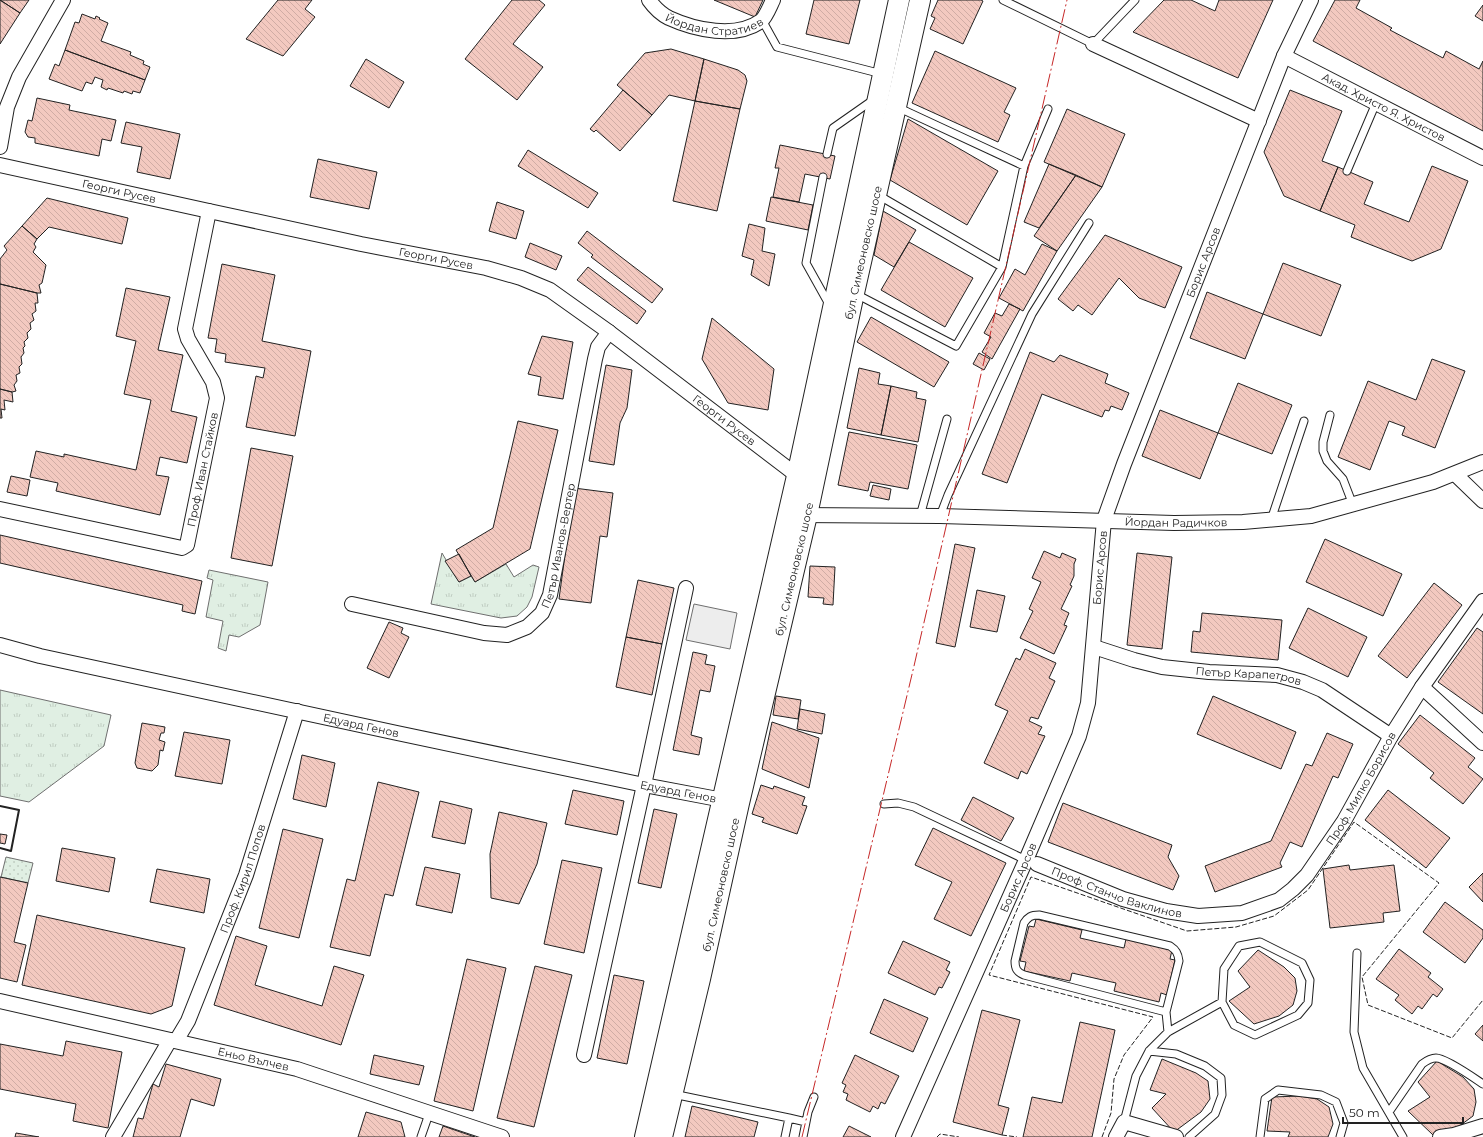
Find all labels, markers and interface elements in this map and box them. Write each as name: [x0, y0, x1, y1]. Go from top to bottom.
street label: Йордан Стратиев: [663, 6, 763, 22]
text: Йордан Стратиев: [663, 10, 766, 38]
street label: Акад. Христо Я. Христов: [1320, 70, 1448, 144]
street label: Георги Русев: [81, 176, 157, 206]
street label: бул. Симеоновско шосе: [842, 184, 885, 321]
street label: Борис Арсов: [1183, 225, 1223, 300]
street label: Георги Русев: [398, 244, 474, 272]
street label: Георги Русев: [690, 392, 758, 448]
street label: Проф. Иван Стайков: [184, 411, 221, 528]
street label: Петър Иванов-Вертер: [538, 482, 578, 610]
street label: бул. Симеоновско шосе: [772, 501, 817, 637]
street label: Йордан Радичков: [1124, 515, 1227, 530]
street label: Борис Арсов: [1090, 530, 1110, 606]
street label: Петър Карапетров: [1195, 664, 1303, 688]
street label: Едуард Генов: [322, 710, 400, 740]
street label: Проф. Милко Борисов: [1323, 729, 1399, 848]
street label: Едуард Генов: [639, 777, 718, 806]
street label: бул. Симеоновско шосе: [699, 816, 743, 953]
street label: Проф. Кирил Попов: [217, 822, 268, 935]
street label: Борис Арсов: [997, 840, 1040, 914]
street label: Проф. Станчо Ваклинов: [1049, 864, 1183, 920]
street label: Еньо Вълчев: [216, 1044, 290, 1074]
scale bar: [1343, 1099, 1463, 1125]
text: 50 m: [1349, 1105, 1380, 1120]

